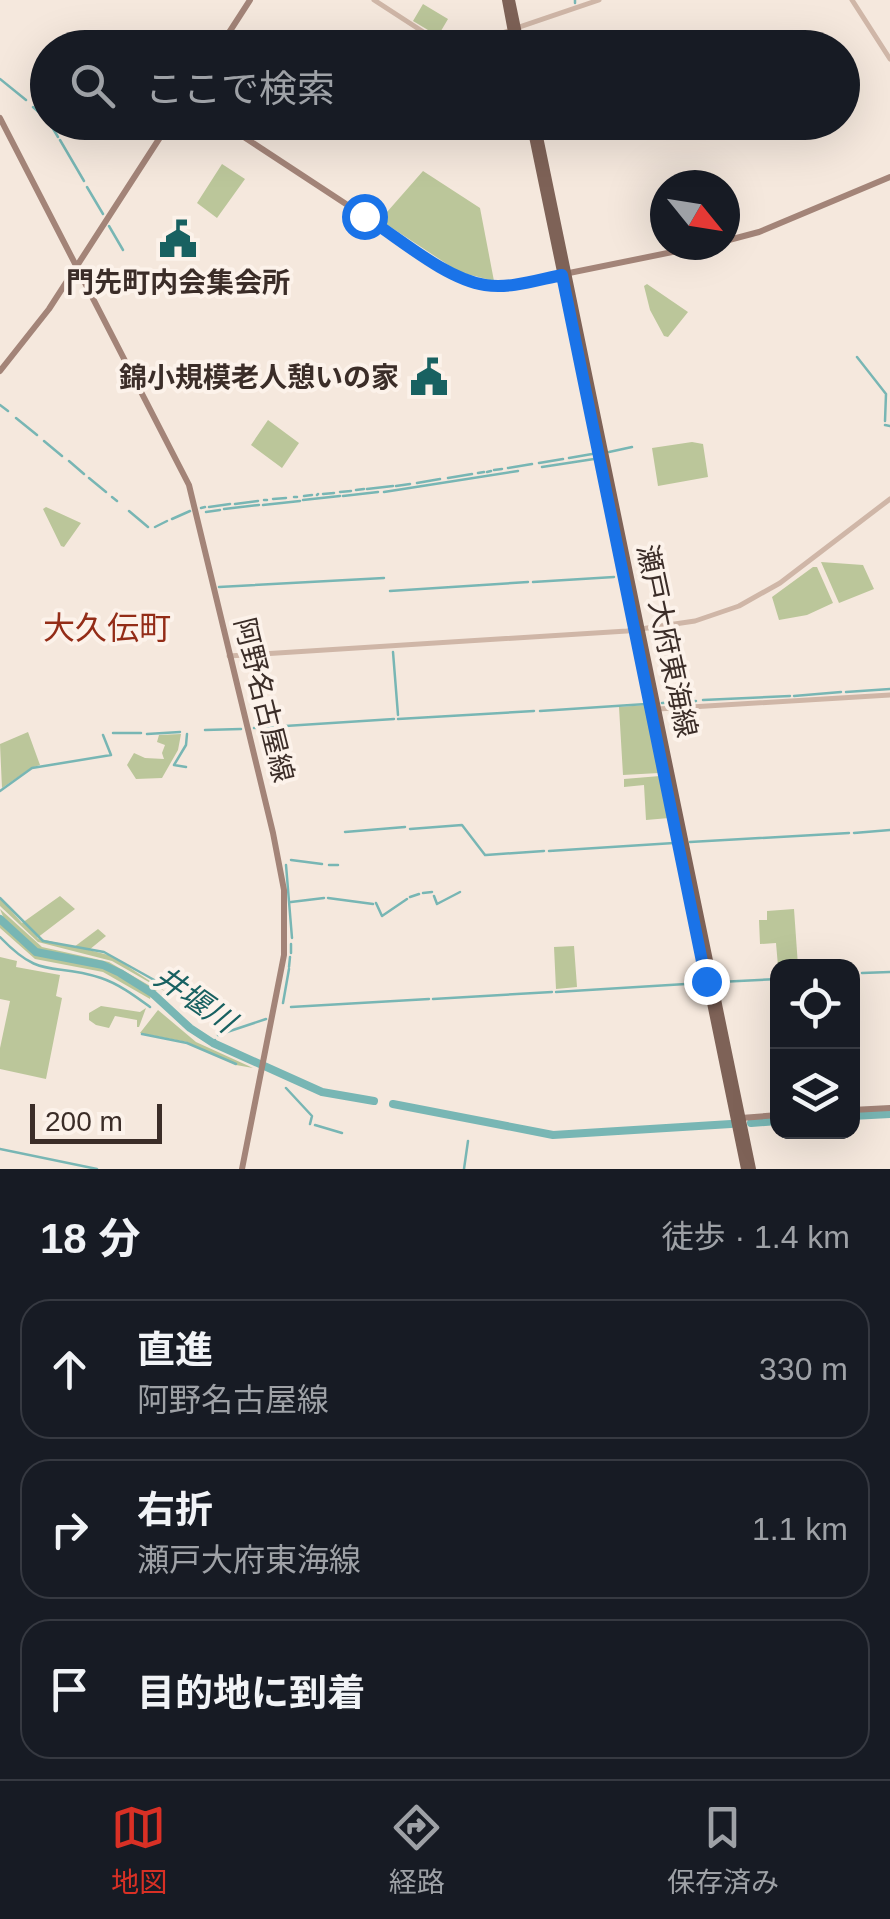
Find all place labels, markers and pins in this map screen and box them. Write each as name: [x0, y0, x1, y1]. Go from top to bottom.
public building icon: 門先町内会集会所: [157, 218, 199, 260]
place label: 門先町内会集会所: [66, 267, 290, 298]
public building icon: 錦小規模老人憩いの家: [408, 356, 450, 398]
place label: 錦小規模老人憩いの家: [119, 362, 399, 393]

